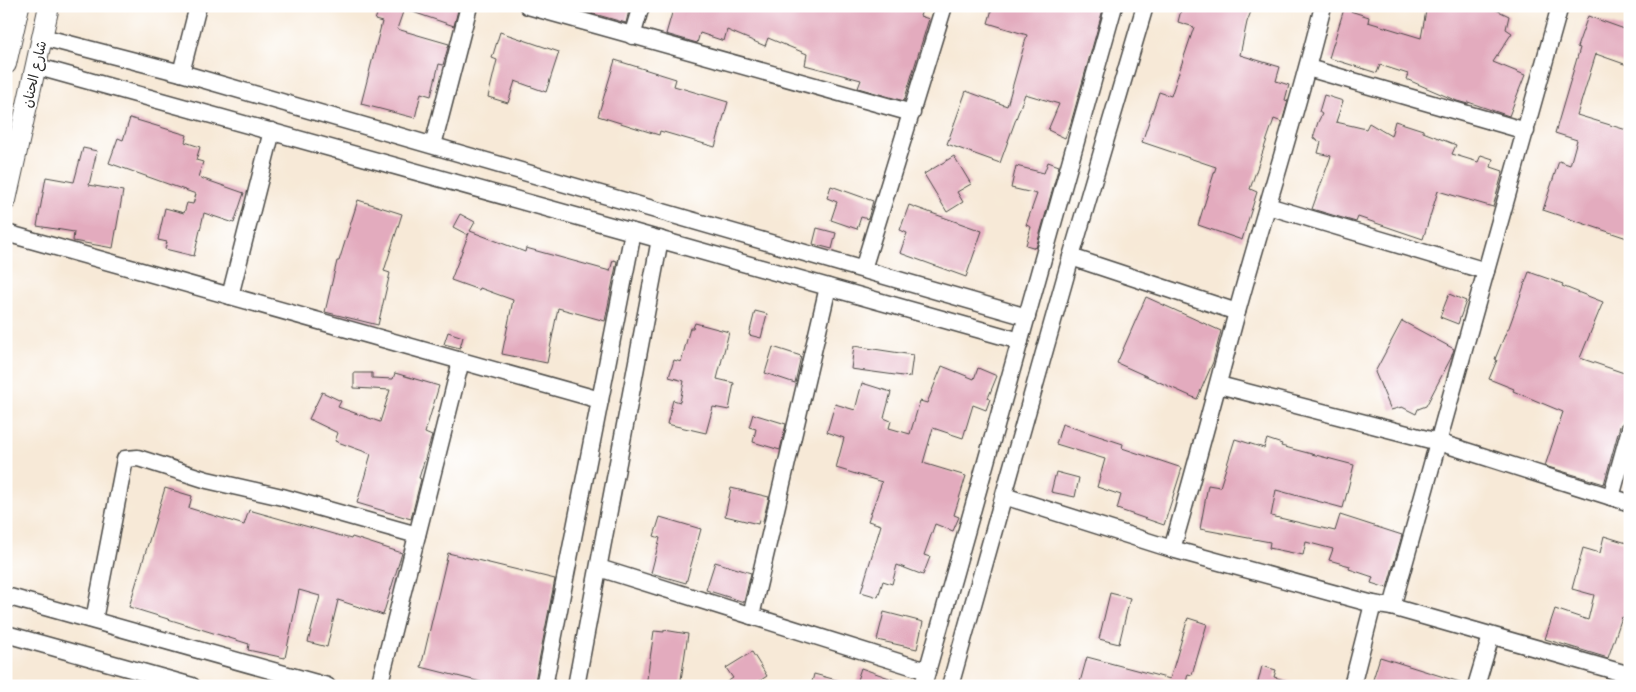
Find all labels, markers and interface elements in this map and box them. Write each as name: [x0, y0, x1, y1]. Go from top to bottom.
street label: شارع الحنان: [17, 38, 51, 110]

